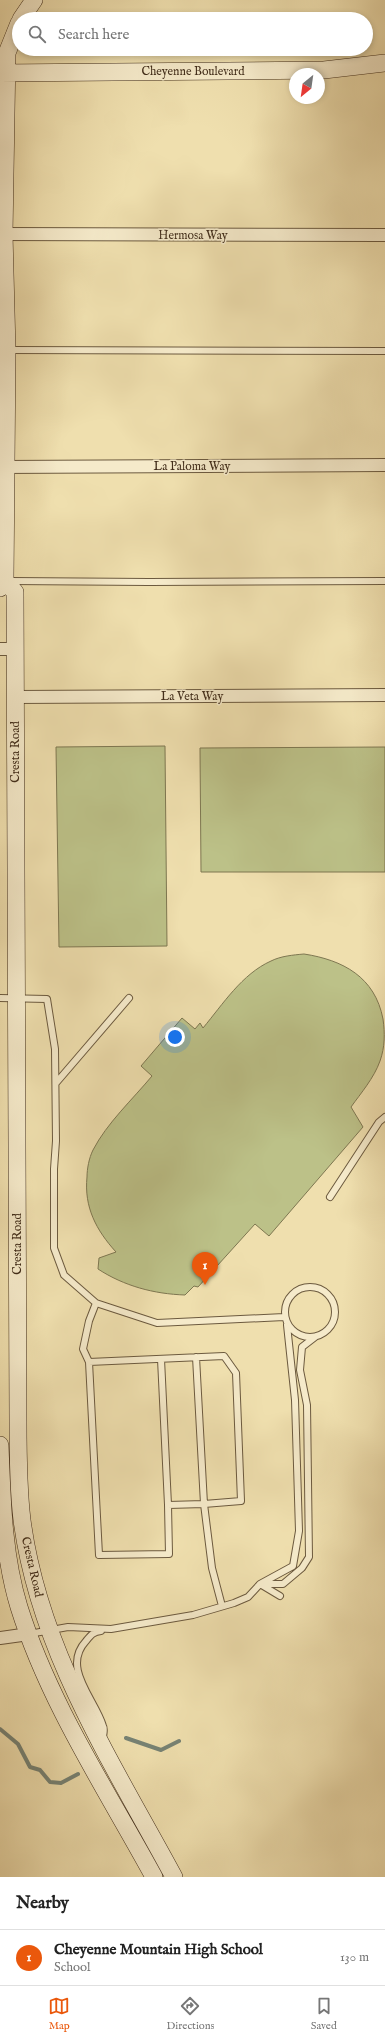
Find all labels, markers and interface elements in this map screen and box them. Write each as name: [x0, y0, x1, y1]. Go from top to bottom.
search box: [12, 12, 373, 56]
icon: search: [26, 23, 48, 45]
text: Search here: [58, 25, 129, 44]
street label: Cheyenne Boulevard: [141, 64, 245, 79]
north arrow: [289, 68, 325, 104]
street label: Hermosa Way: [158, 228, 228, 243]
street label: La Paloma Way: [154, 459, 230, 474]
street label: La Veta Way: [161, 689, 223, 704]
street label: Cresta Road: [8, 721, 23, 783]
your location: [165, 1027, 185, 1047]
street label: Cresta Road: [10, 1213, 25, 1275]
pin: 1: [192, 1252, 218, 1285]
street label: Cresta Road: [18, 1535, 46, 1599]
text: Nearby: [16, 1893, 69, 1914]
text: Cheyenne Mountain High School: [54, 1940, 263, 1959]
text: 1: [27, 1949, 31, 1966]
text: 130 m: [340, 1949, 369, 1966]
text: School: [54, 1959, 91, 1976]
tab: Map: [48, 1995, 70, 2033]
tab: Directions: [167, 1995, 214, 2033]
tab: Saved: [311, 1995, 337, 2033]

